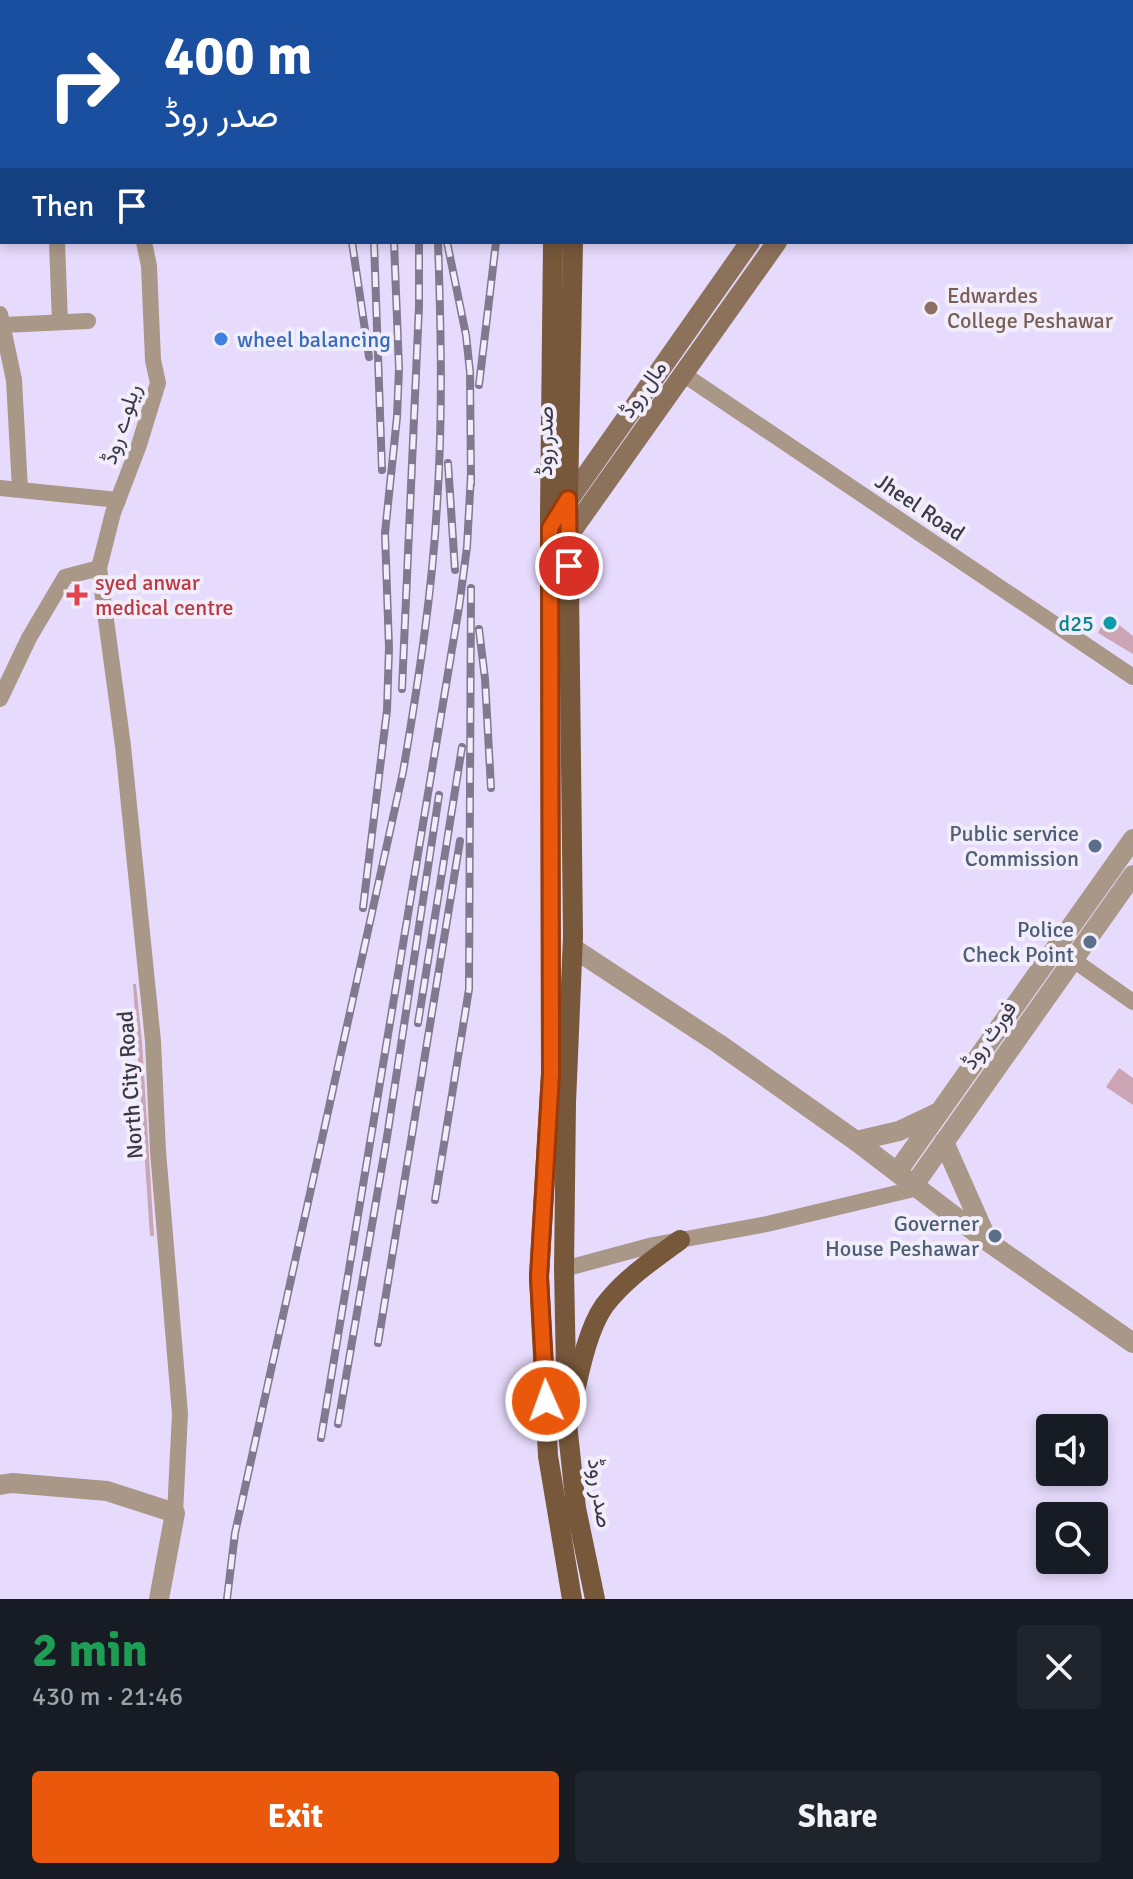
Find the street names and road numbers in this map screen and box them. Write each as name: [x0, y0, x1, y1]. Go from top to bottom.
street label: مال روڈ: [614, 355, 672, 423]
street label: ریلوے روڈ: [95, 380, 147, 468]
street label: صدر روڈ: [531, 406, 559, 476]
street label: Jheel Road: [870, 467, 970, 547]
street label: فورٹ روڈ: [956, 996, 1022, 1074]
street label: North City Road: [111, 1010, 149, 1160]
street label: صدر روڈ: [582, 1456, 618, 1530]

